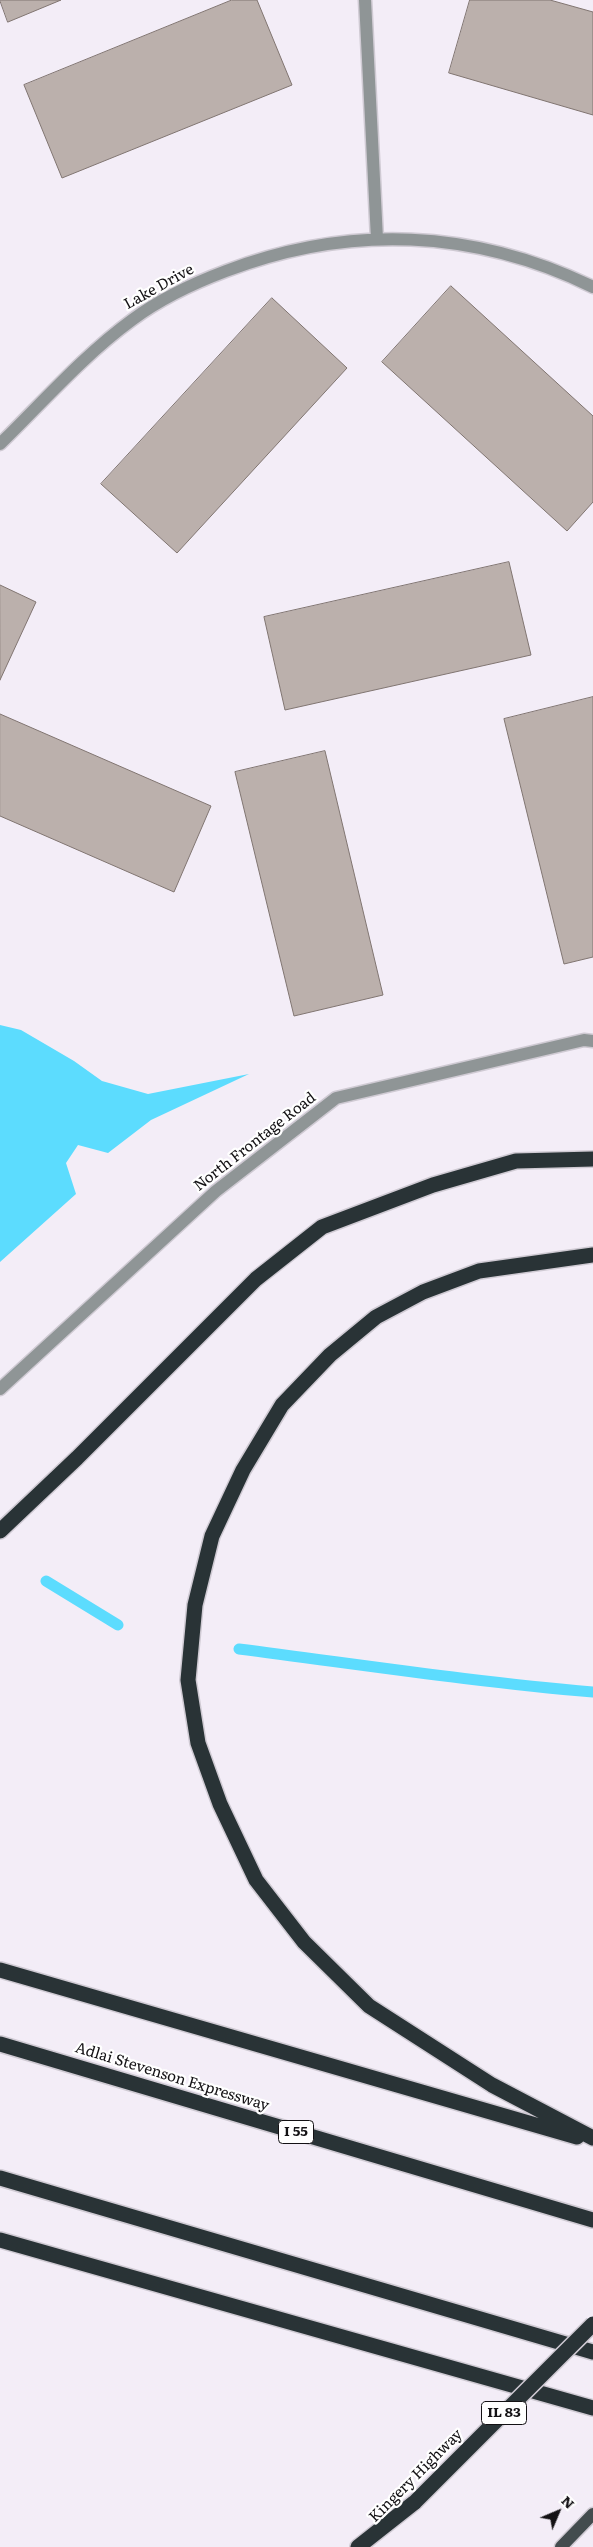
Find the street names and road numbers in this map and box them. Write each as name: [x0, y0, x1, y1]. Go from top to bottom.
street label: Lake Drive: [121, 261, 197, 313]
street label: North Frontage Road: [190, 1089, 320, 1195]
street label: Adlai Stevenson Expressway: [73, 2039, 271, 2115]
road number: I 55: [278, 2120, 314, 2144]
road number: IL 83: [482, 2402, 526, 2424]
street label: Kingery Highway: [366, 2426, 466, 2526]

